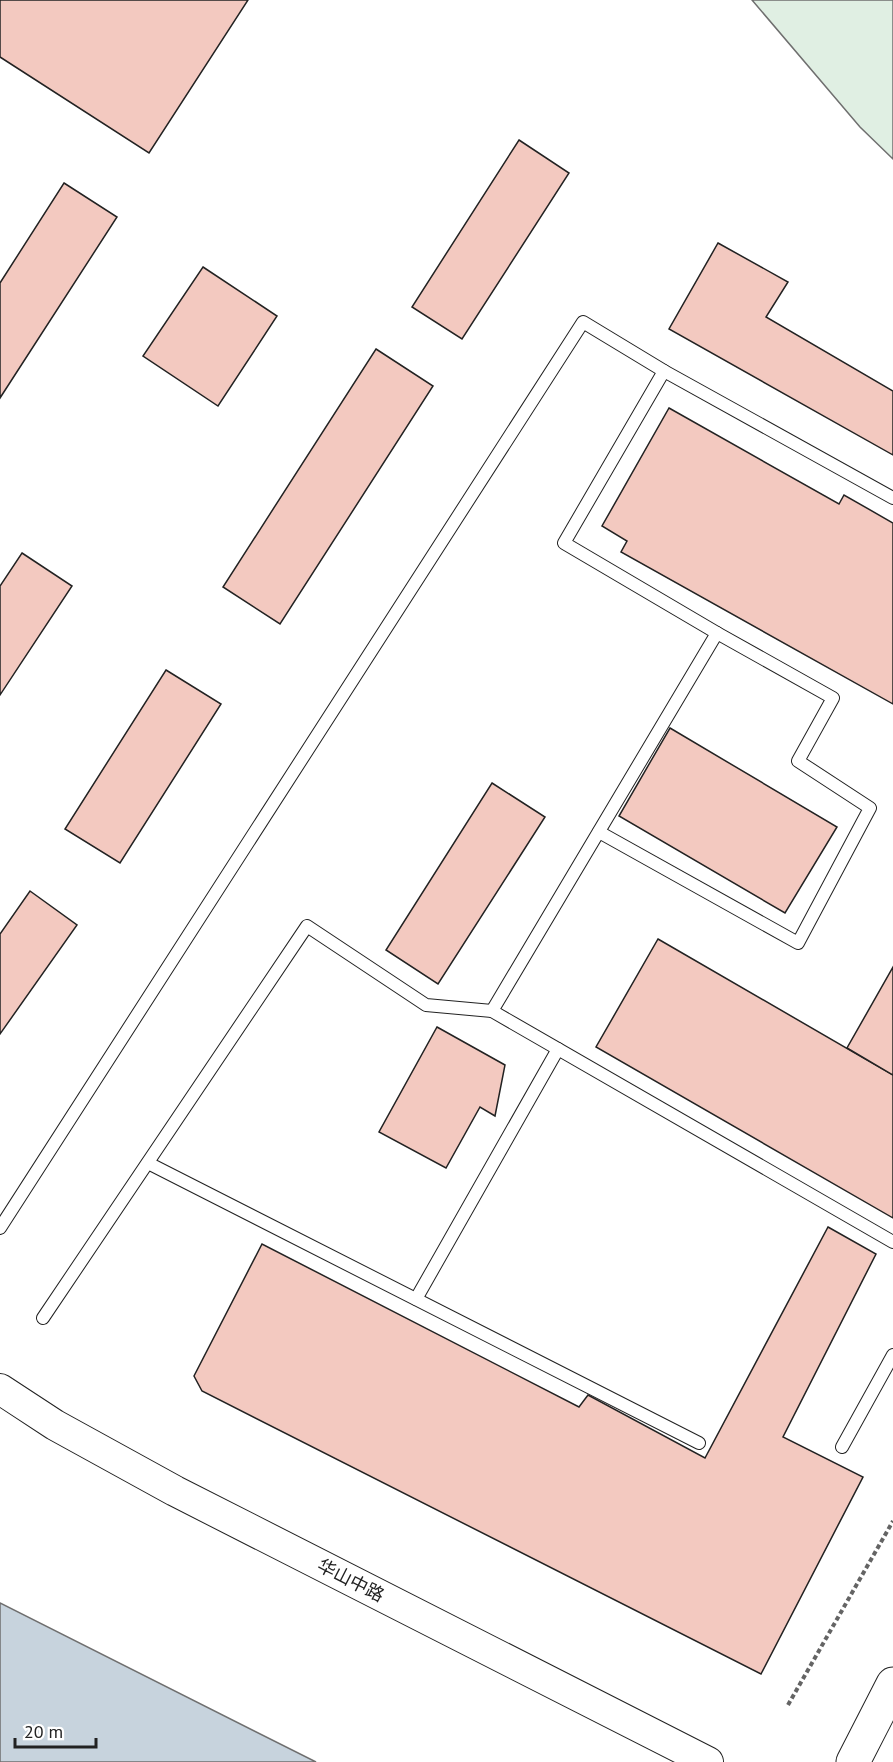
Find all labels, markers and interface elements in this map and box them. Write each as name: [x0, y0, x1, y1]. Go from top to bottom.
street label: 华山中路: [314, 1553, 388, 1607]
scale bar: [15, 1711, 96, 1749]
text: 20 m: [24, 1720, 63, 1743]

